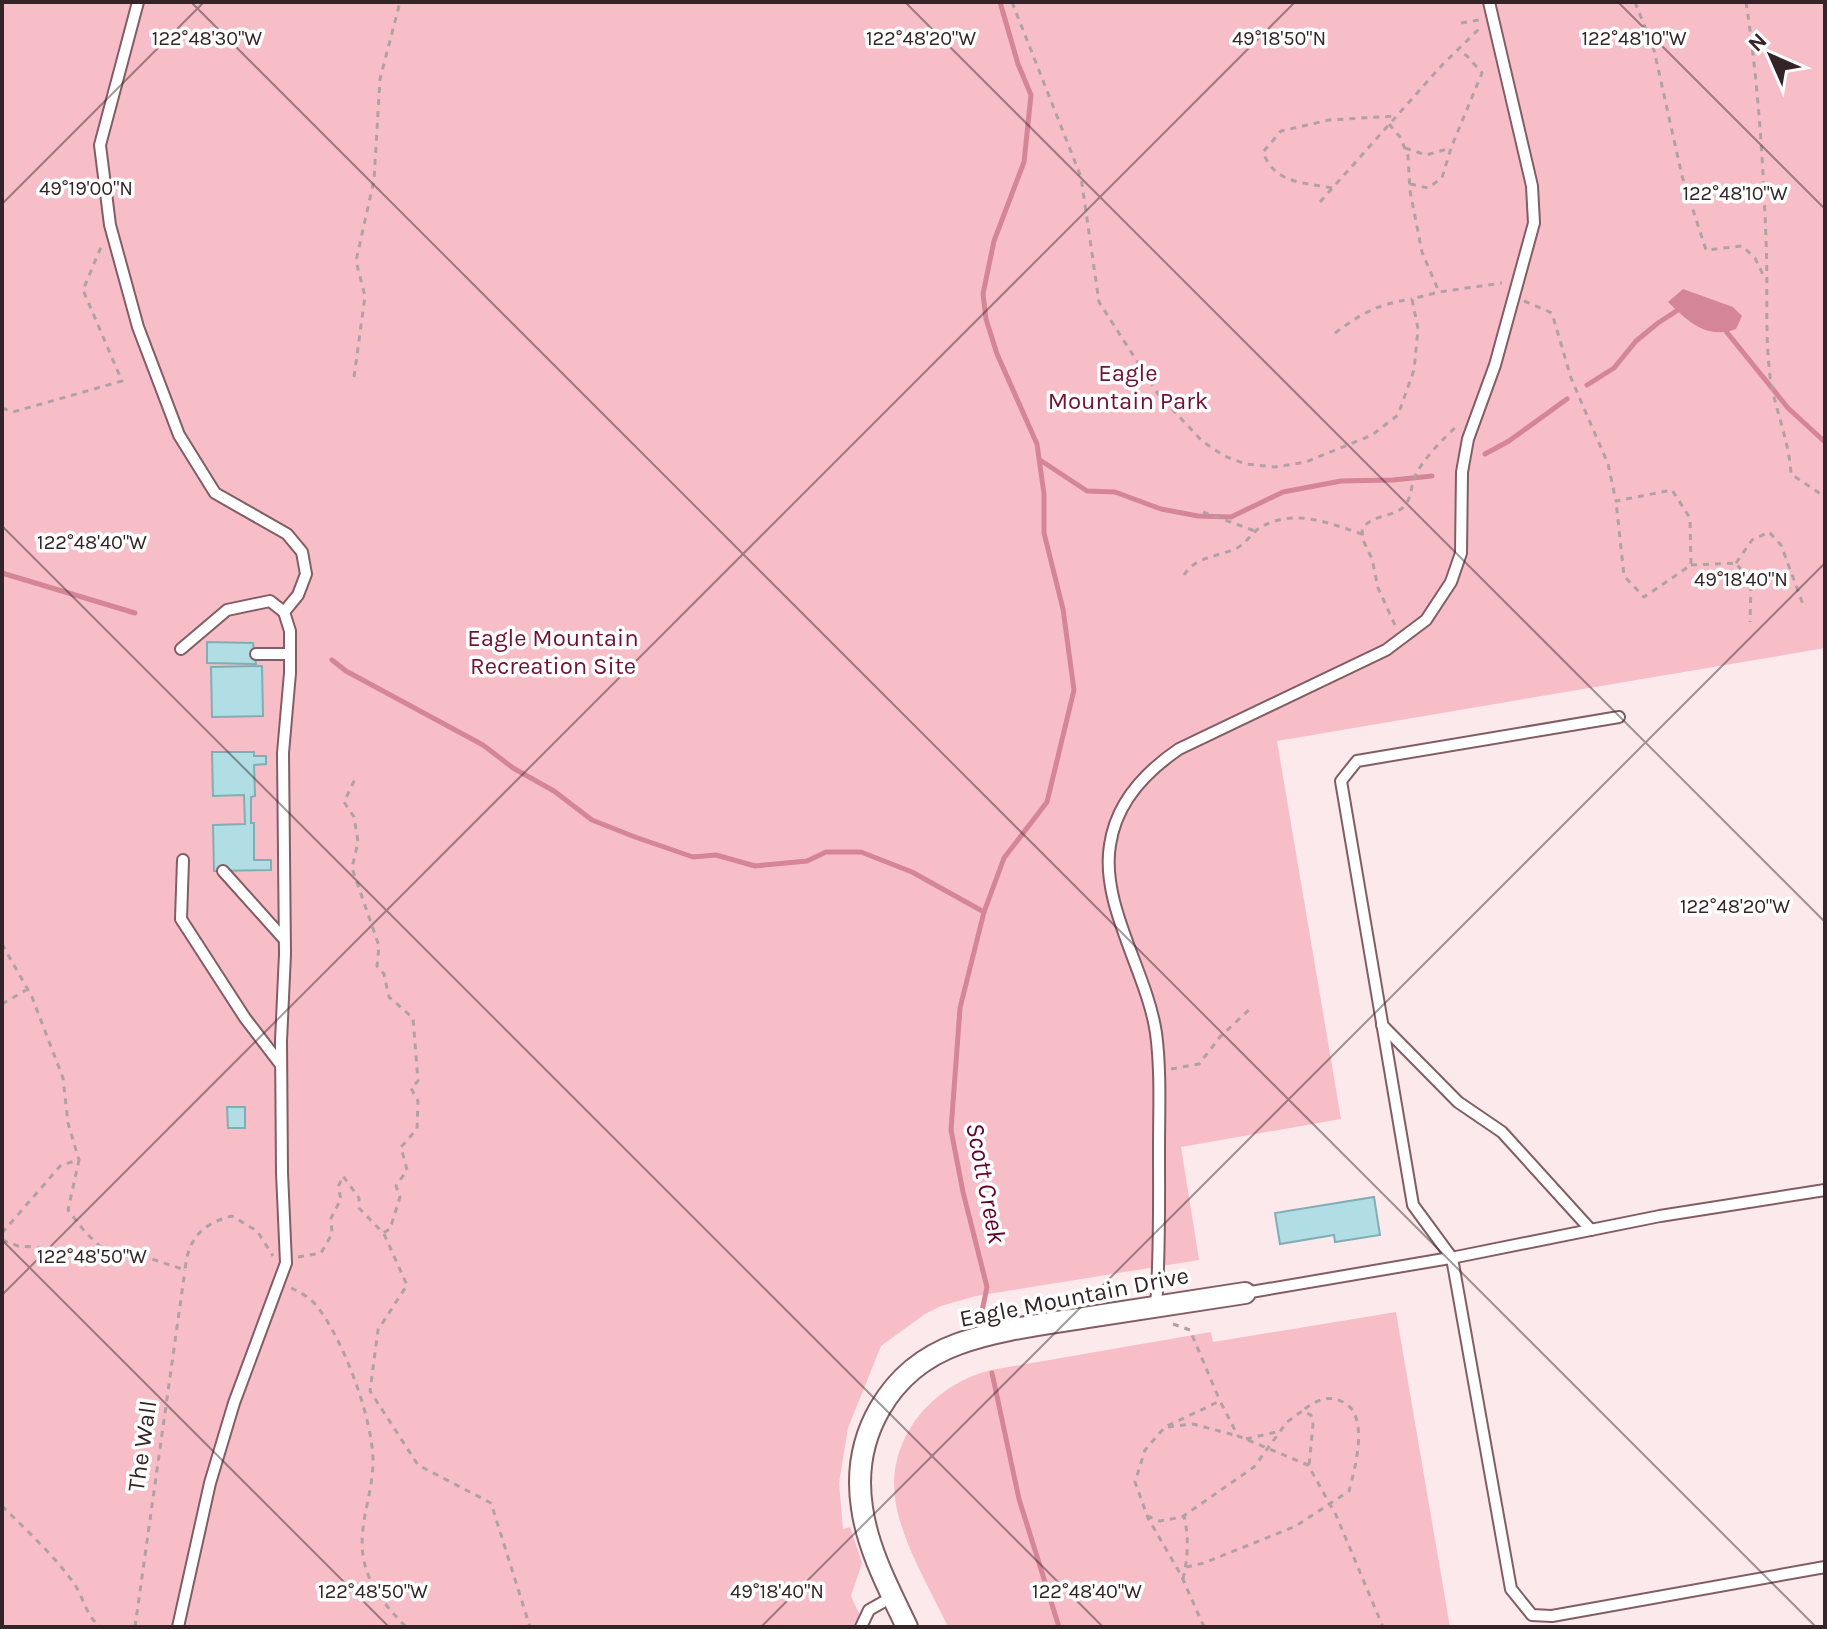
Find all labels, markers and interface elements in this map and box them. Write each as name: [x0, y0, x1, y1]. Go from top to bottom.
north arrow: [1731, 16, 1811, 96]
text: 122°48'30"W: [152, 27, 262, 50]
text: 122°48'20"W: [866, 27, 976, 50]
text: 49°18'50"N: [1232, 27, 1326, 50]
text: 122°48'10"W: [1581, 27, 1687, 50]
text: N: [1743, 28, 1772, 57]
text: 49°19'00"N: [39, 177, 133, 200]
text: 122°48'10"W: [1682, 182, 1788, 205]
park label: Eagle Mountain Park: [1048, 359, 1208, 415]
text: 122°48'40"W: [37, 531, 147, 554]
text: 49°18'40"N: [1694, 568, 1788, 591]
park label: Eagle Mountain Recreation Site: [467, 624, 639, 680]
text: 122°48'20"W: [1680, 895, 1790, 918]
water label: Scott Creek: [959, 1120, 1013, 1247]
text: 122°48'50"W: [37, 1245, 147, 1268]
street label: Eagle Mountain Drive: [957, 1261, 1191, 1333]
street label: The Wall: [122, 1399, 162, 1493]
text: 122°48'50"W: [318, 1580, 428, 1603]
text: 49°18'40"N: [730, 1580, 824, 1603]
text: 122°48'40"W: [1032, 1580, 1142, 1603]

